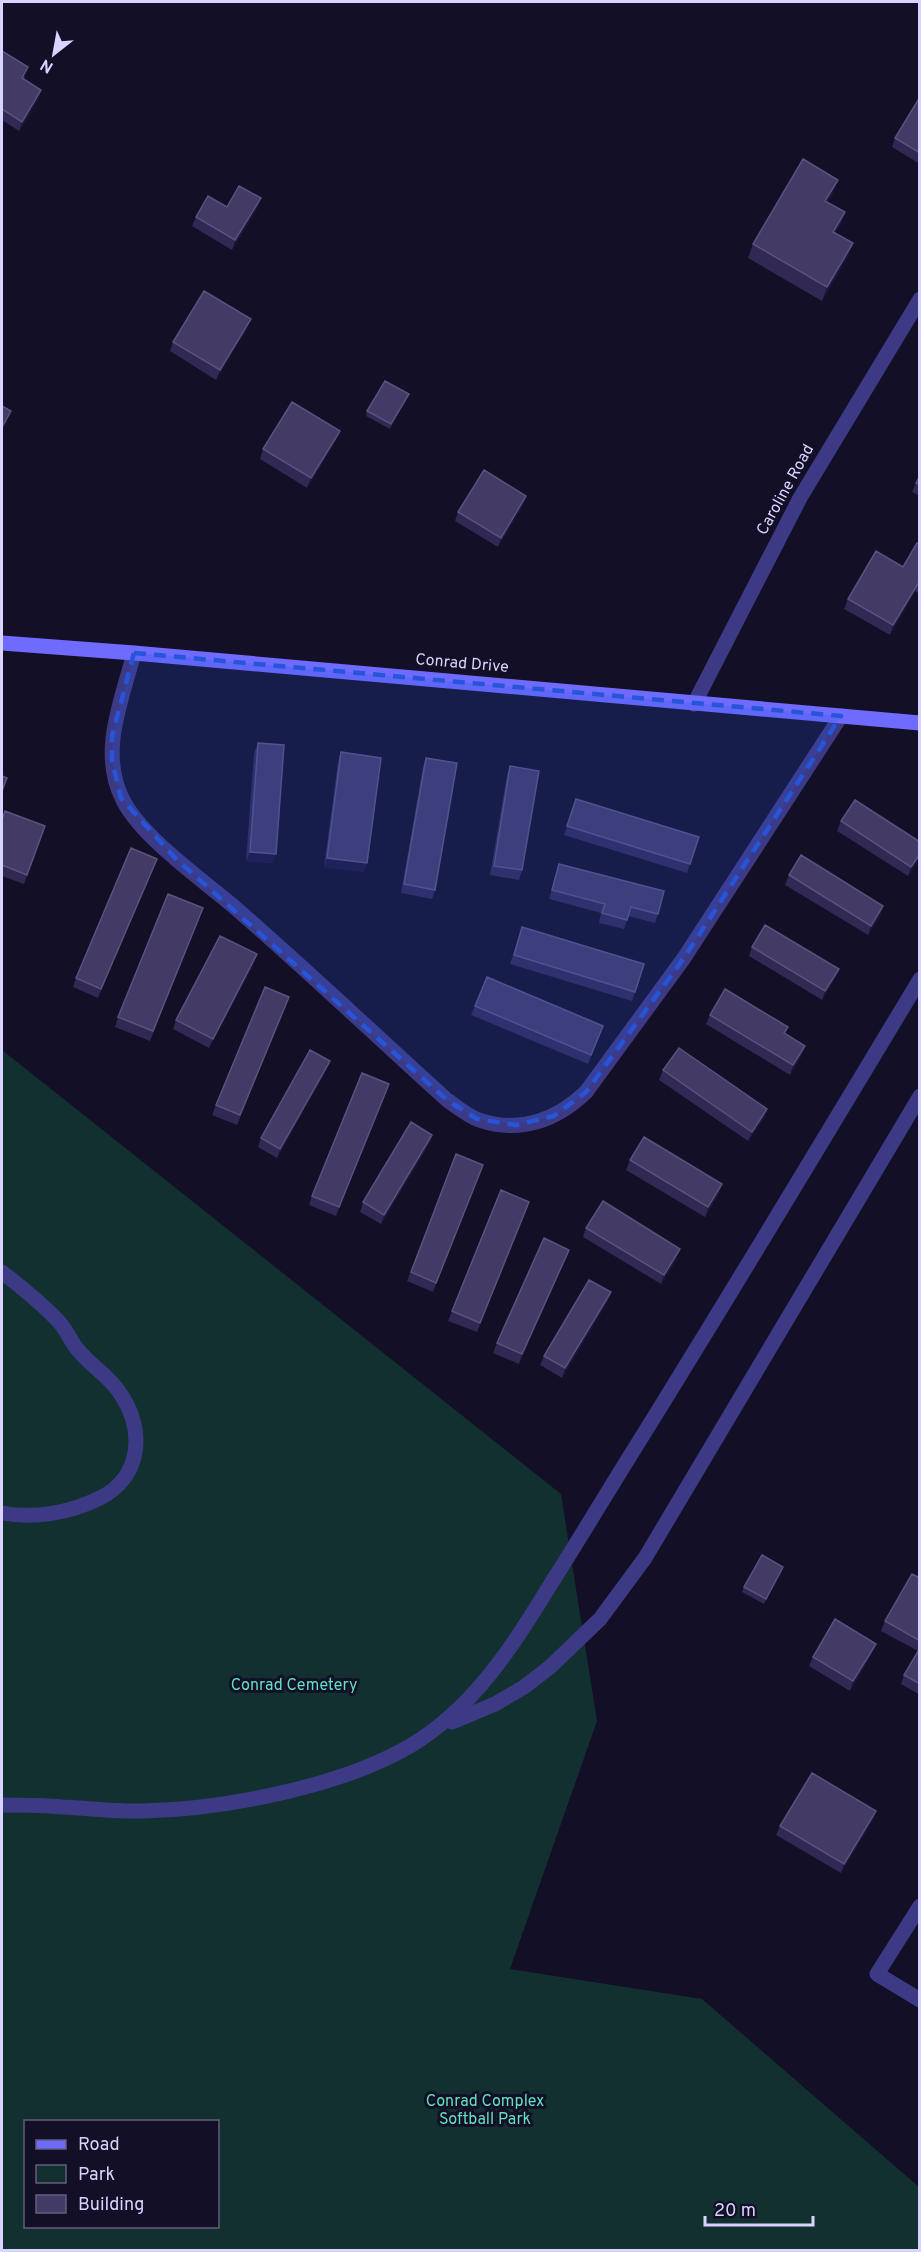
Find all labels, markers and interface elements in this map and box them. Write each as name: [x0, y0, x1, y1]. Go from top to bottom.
north arrow: [24, 24, 84, 84]
text: N: [37, 54, 57, 77]
street label: Caroline Road: [753, 441, 819, 539]
street label: Conrad Drive: [414, 650, 510, 678]
park label: Conrad Cemetery: [231, 1676, 357, 1696]
park label: Conrad Complex Softball Park: [426, 2092, 544, 2130]
legend: [24, 2120, 219, 2228]
text: Road: [78, 2134, 120, 2157]
text: Park: [78, 2164, 115, 2187]
scale bar: [705, 2189, 813, 2227]
text: Building: [78, 2194, 144, 2217]
text: 20 m: [714, 2200, 756, 2223]

